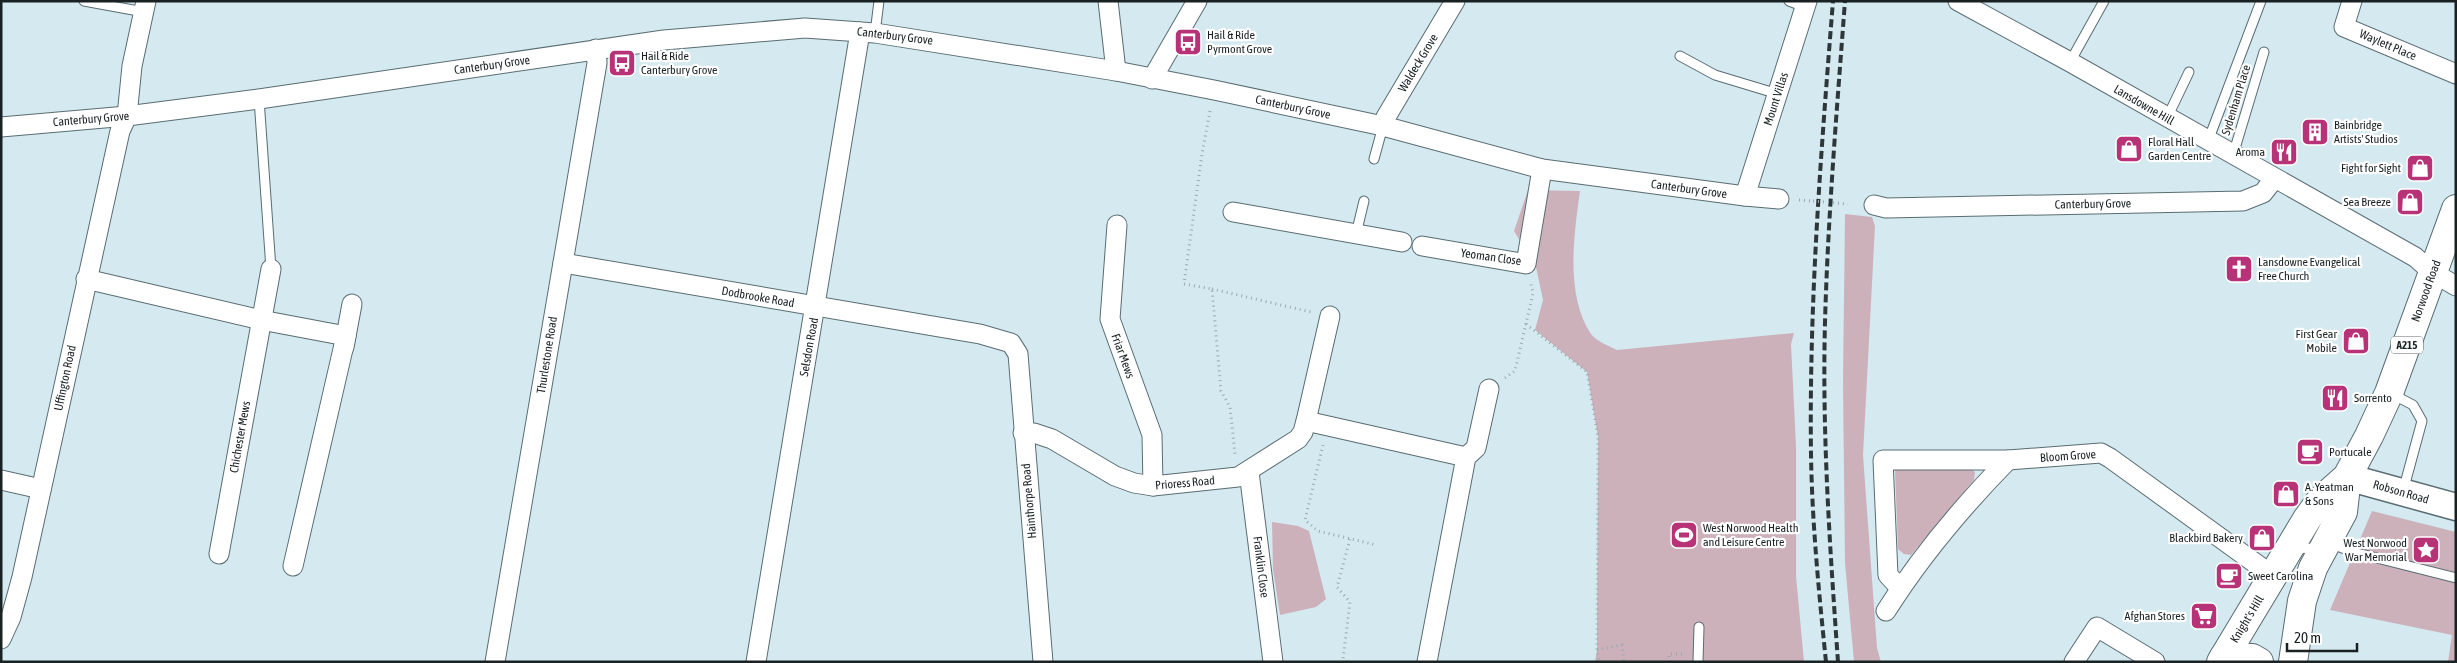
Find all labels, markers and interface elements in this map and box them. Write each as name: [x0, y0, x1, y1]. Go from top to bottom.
street label: Canterbury Grove: [856, 24, 934, 48]
bus stop icon: Hail & Ride Pyrmont Grove: [1173, 27, 1203, 57]
street label: Waylett Place: [2357, 27, 2419, 63]
place label: Hail & Ride Pyrmont Grove: [1207, 28, 1272, 56]
street label: Waldeck Grove: [1395, 31, 1441, 95]
bus stop icon: Hail & Ride Canterbury Grove: [607, 48, 637, 78]
place label: Hail & Ride Canterbury Grove: [641, 49, 717, 77]
street label: Canterbury Grove: [453, 53, 531, 77]
street label: Sydenham Place: [2219, 63, 2253, 137]
street label: Mount Villas: [1761, 71, 1791, 127]
street label: Lansdowne Hill: [2111, 82, 2177, 128]
street label: Canterbury Grove: [1254, 92, 1332, 122]
street label: Canterbury Grove: [52, 109, 130, 129]
building icon: Bainbridge Artists' Studios: [2300, 117, 2330, 147]
place label: Bainbridge Artists' Studios: [2334, 118, 2398, 146]
shop icon: Floral Hall Garden Centre: [2114, 134, 2144, 164]
place label: Floral Hall Garden Centre: [2148, 135, 2211, 163]
restaurant icon: Aroma: [2269, 137, 2299, 167]
place label: Aroma: [2236, 145, 2265, 159]
shop icon: Fight for Sight: [2405, 153, 2435, 183]
place label: Fight for Sight: [2341, 161, 2402, 175]
street label: Canterbury Grove: [1650, 177, 1728, 201]
shop icon: Sea Breeze: [2395, 187, 2425, 217]
place label: Sea Breeze: [2344, 195, 2391, 209]
street label: Canterbury Grove: [2055, 196, 2131, 212]
street label: Yeoman Close: [1460, 246, 1522, 268]
church icon: Lansdowne Evangelical Free Church: [2224, 254, 2254, 284]
place label: Lansdowne Evangelical Free Church: [2258, 255, 2361, 283]
street label: Norwood Road: [2408, 258, 2444, 324]
street label: Dodbrooke Road: [721, 284, 795, 310]
street label: Thurlestone Road: [534, 316, 560, 394]
street label: Selsdon Road: [797, 316, 821, 378]
shop icon: First Gear Mobile: [2341, 326, 2371, 356]
place label: First Gear Mobile: [2296, 327, 2337, 355]
street label: Friar Mews: [1108, 332, 1138, 380]
road number: A215: [2391, 336, 2423, 354]
street label: Uffington Road: [51, 344, 79, 412]
restaurant icon: Sorrento: [2320, 383, 2350, 413]
place label: Sorrento: [2354, 391, 2392, 405]
street label: Chichester Mews: [227, 400, 253, 474]
cafe icon: Portucale: [2295, 437, 2325, 467]
place label: Portucale: [2329, 445, 2372, 459]
street label: Bloom Grove: [2040, 447, 2096, 465]
street label: Hainthorpe Road: [1019, 463, 1039, 539]
street label: Prioress Road: [1155, 473, 1215, 493]
street label: Robson Road: [2371, 477, 2431, 507]
shop icon: A. Yeatman & Sons: [2271, 479, 2301, 509]
place label: A. Yeatman & Sons: [2305, 480, 2354, 508]
sports icon: West Norwood Health and Leisure Centre: [1669, 520, 1699, 550]
place label: West Norwood Health and Leisure Centre: [1703, 521, 1799, 549]
shop icon: Blackbird Bakery: [2247, 523, 2277, 553]
place label: Blackbird Bakery: [2169, 531, 2243, 545]
street label: Franklin Close: [1250, 535, 1272, 599]
place icon: West Norwood War Memorial: [2411, 535, 2441, 565]
place label: West Norwood War Memorial: [2344, 536, 2408, 564]
cafe icon: Sweet Carolina: [2214, 561, 2244, 591]
place label: Sweet Carolina: [2248, 569, 2313, 583]
street label: Knight's Hill: [2227, 592, 2267, 645]
supermarket icon: Afghan Stores: [2189, 601, 2219, 631]
place label: Afghan Stores: [2125, 609, 2185, 623]
scale bar: [2287, 620, 2357, 652]
text: 20 m: [2294, 629, 2321, 646]

